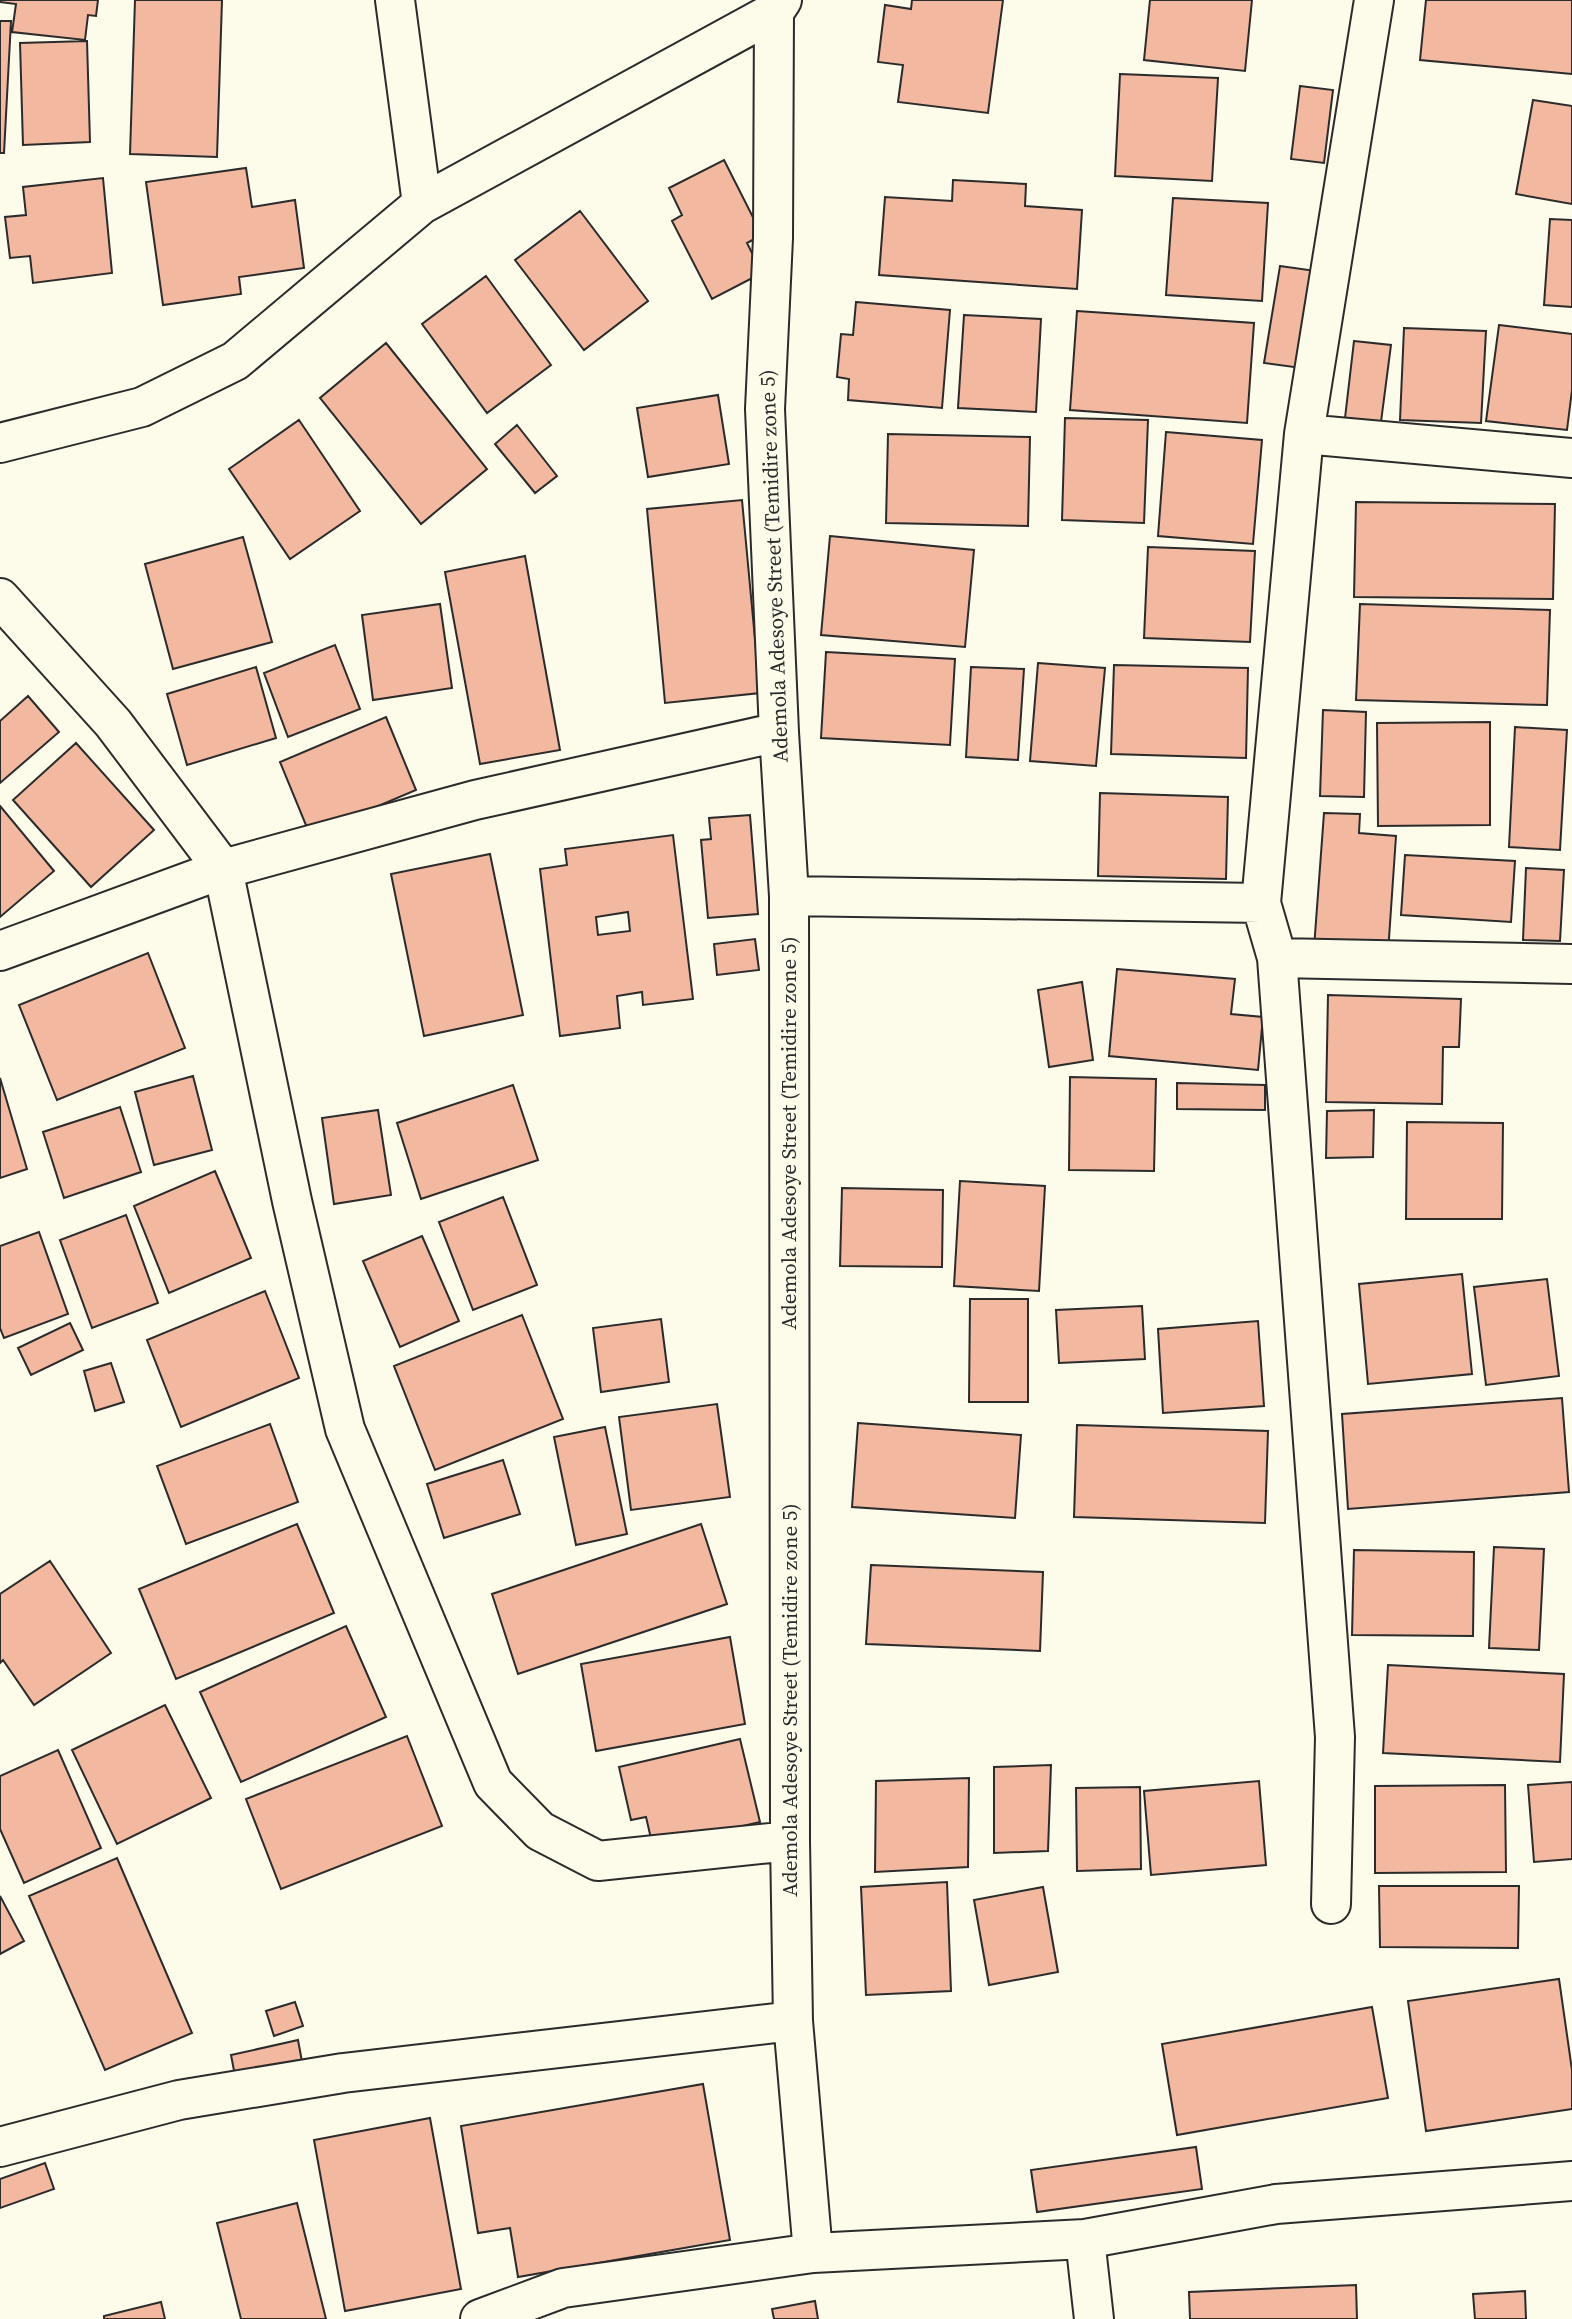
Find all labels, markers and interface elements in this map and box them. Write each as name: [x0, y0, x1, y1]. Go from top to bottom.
street label: Ademola Adesoye Street (Temidire zone 5): [752, 369, 795, 763]
street label: Ademola Adesoye Street (Temidire zone 5): [774, 936, 803, 1330]
street label: Ademola Adesoye Street (Temidire zone 5): [775, 1503, 804, 1897]

